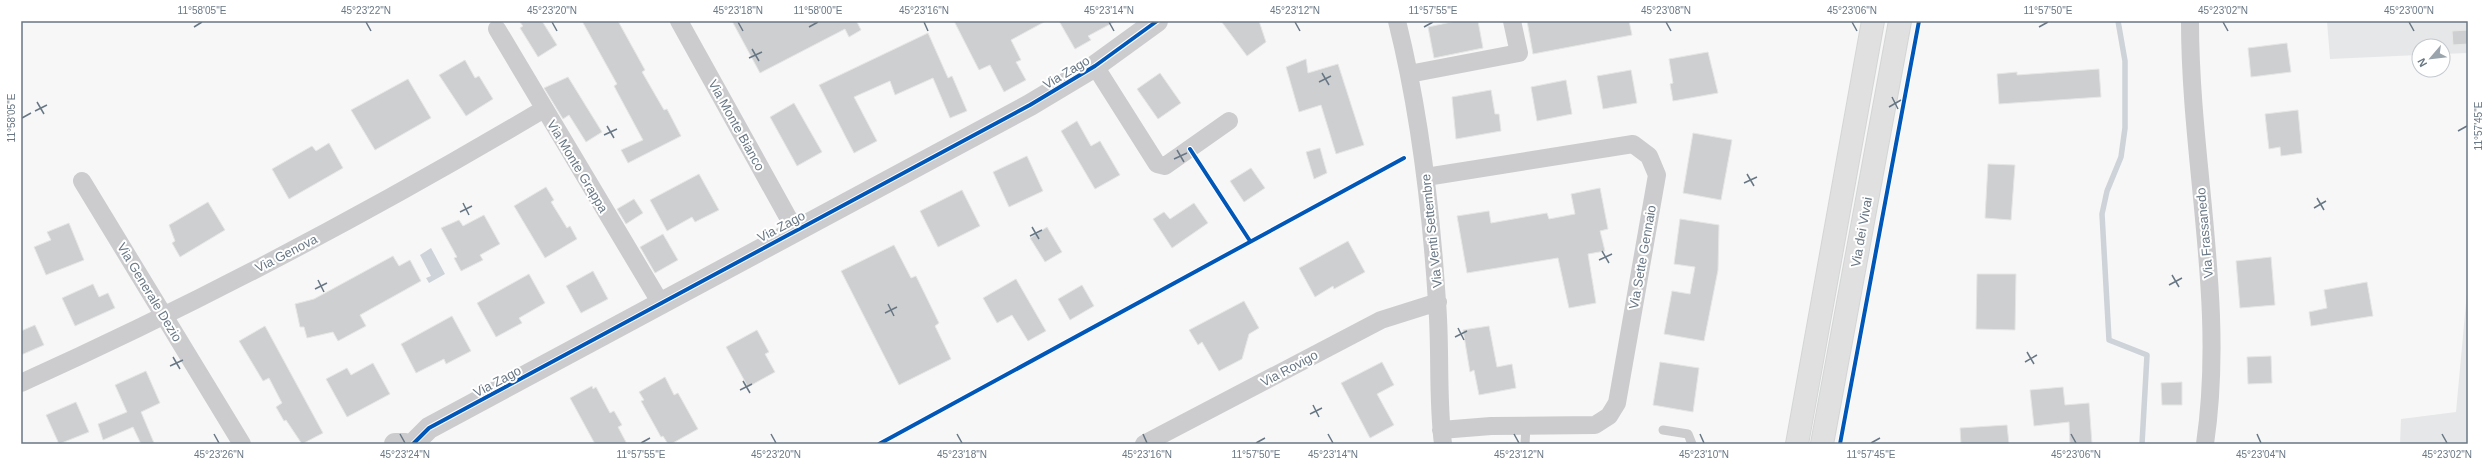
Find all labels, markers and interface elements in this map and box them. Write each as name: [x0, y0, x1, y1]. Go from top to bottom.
text: 11°58'05"E: [178, 5, 227, 16]
text: 45°23'22"N: [341, 5, 391, 16]
text: 45°23'20"N: [527, 5, 577, 16]
text: 45°23'18"N: [713, 5, 763, 16]
text: 11°58'00"E: [794, 5, 843, 16]
text: 45°23'16"N: [899, 5, 949, 16]
text: 45°23'14"N: [1084, 5, 1134, 16]
text: 45°23'12"N: [1270, 5, 1320, 16]
text: 11°57'55"E: [1409, 5, 1458, 16]
text: 45°23'08"N: [1641, 5, 1691, 16]
text: 45°23'06"N: [1827, 5, 1877, 16]
text: 11°57'50"E: [2024, 5, 2073, 16]
text: 45°23'02"N: [2198, 5, 2248, 16]
text: 45°23'00"N: [2384, 5, 2434, 16]
north arrow: [2411, 38, 2451, 78]
street label: Via Zago: [1040, 53, 1092, 92]
text: N: [2415, 56, 2429, 69]
street label: Via Monte Bianco: [705, 77, 768, 173]
text: 11°58'05"E: [6, 93, 17, 142]
text: 11°57'45"E: [2473, 101, 2484, 150]
street label: Via Monte Grappa: [544, 117, 612, 216]
street label: Via Venti Settembre: [1418, 173, 1445, 289]
street label: Via Frassanedo: [2193, 187, 2216, 279]
street label: Via dei Vivai: [1848, 196, 1875, 268]
street label: Via Sette Gennaio: [1626, 204, 1659, 310]
street label: Via Zago: [755, 208, 808, 245]
street label: Via Genova: [253, 231, 320, 275]
street label: Via Generale Dezio: [114, 240, 185, 344]
street label: Via Rovigo: [1258, 347, 1320, 390]
street label: Via Zago: [471, 363, 524, 400]
text: 45°23'26"N: [194, 449, 244, 460]
text: 45°23'24"N: [380, 449, 430, 460]
text: 11°57'55"E: [617, 449, 666, 460]
text: 45°23'20"N: [751, 449, 801, 460]
text: 45°23'18"N: [937, 449, 987, 460]
text: 45°23'16"N: [1122, 449, 1172, 460]
text: 11°57'50"E: [1232, 449, 1281, 460]
text: 45°23'14"N: [1308, 449, 1358, 460]
text: 45°23'12"N: [1494, 449, 1544, 460]
text: 45°23'10"N: [1679, 449, 1729, 460]
text: 11°57'45"E: [1847, 449, 1896, 460]
text: 45°23'06"N: [2051, 449, 2101, 460]
text: 45°23'04"N: [2236, 449, 2286, 460]
text: 45°23'02"N: [2422, 449, 2472, 460]

